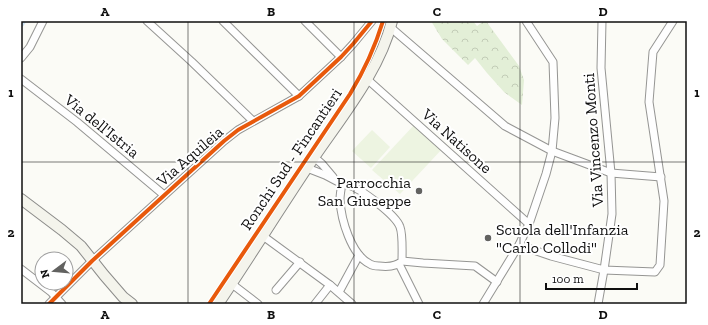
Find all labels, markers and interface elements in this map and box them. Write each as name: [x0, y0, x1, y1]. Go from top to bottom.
text: A: [101, 4, 110, 19]
text: B: [267, 4, 275, 19]
text: C: [433, 4, 441, 19]
text: D: [598, 4, 608, 19]
street label: Via Vincenzo Monti: [579, 72, 607, 208]
street label: Ronchi Sud - Fincantieri: [237, 84, 346, 233]
text: 1: [8, 85, 14, 100]
text: 1: [694, 85, 700, 100]
street label: Via dell'Istria: [60, 90, 143, 162]
street label: Via Natisone: [417, 104, 496, 177]
street label: Via Aquileia: [152, 122, 227, 191]
place label: Parrocchia San Giuseppe: [318, 173, 411, 210]
marker: Parrocchia San Giuseppe: [414, 186, 424, 196]
place label: Scuola dell'Infanzia "Carlo Collodi": [496, 220, 629, 257]
text: 2: [8, 225, 15, 240]
text: 2: [694, 225, 701, 240]
marker: Scuola dell'Infanzia "Carlo Collodi": [483, 233, 493, 243]
north arrow: [34, 251, 74, 291]
scale bar: [546, 265, 637, 291]
text: N: [37, 267, 52, 279]
text: 100 m: [552, 272, 584, 286]
text: A: [101, 307, 110, 322]
text: B: [267, 307, 275, 322]
text: C: [433, 307, 441, 322]
text: D: [598, 307, 608, 322]

